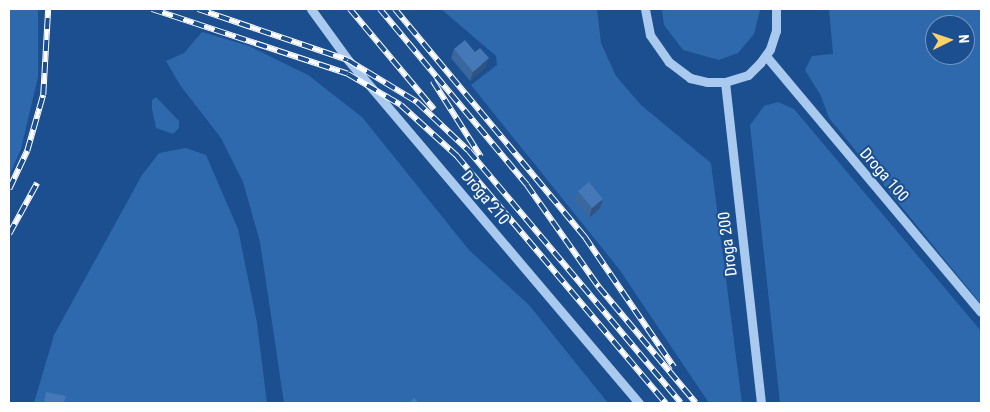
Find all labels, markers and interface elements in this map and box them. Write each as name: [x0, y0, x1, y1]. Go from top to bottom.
north arrow: [925, 15, 975, 65]
text: N: [956, 34, 972, 44]
street label: Droga 100: [855, 144, 913, 206]
street label: Droga 210: [457, 167, 513, 229]
street label: Droga 200: [715, 211, 741, 277]

